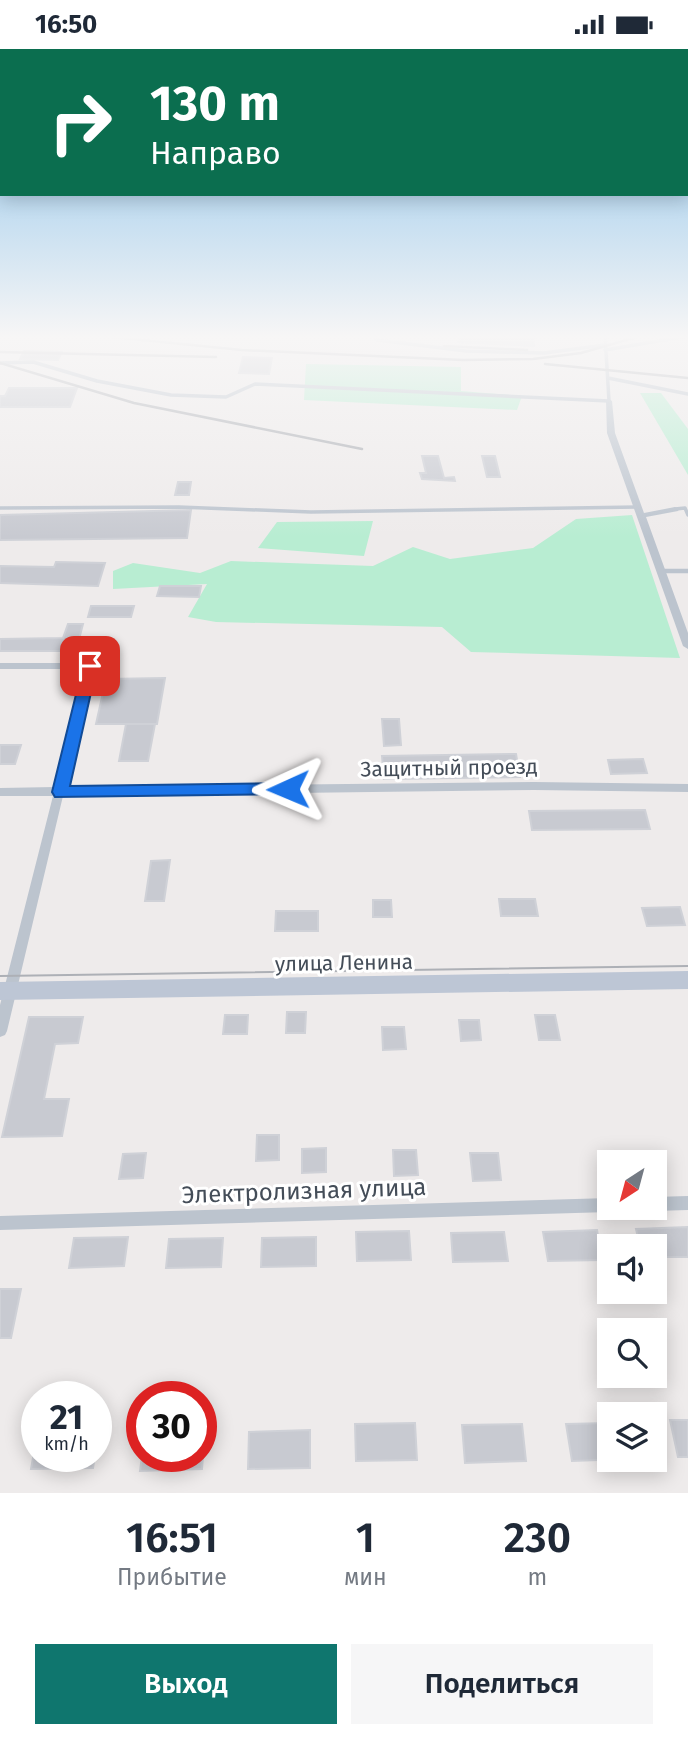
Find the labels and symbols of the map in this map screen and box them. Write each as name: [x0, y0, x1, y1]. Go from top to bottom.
pin: [60, 636, 120, 696]
position arrow: [251, 752, 325, 826]
street label: Защитный проезд: [360, 753, 538, 783]
street label: улица Ленина: [275, 949, 413, 977]
north arrow: [597, 1150, 667, 1220]
street label: Электролизная улица: [181, 1173, 427, 1209]
speed limit sign: 30: [126, 1381, 217, 1472]

